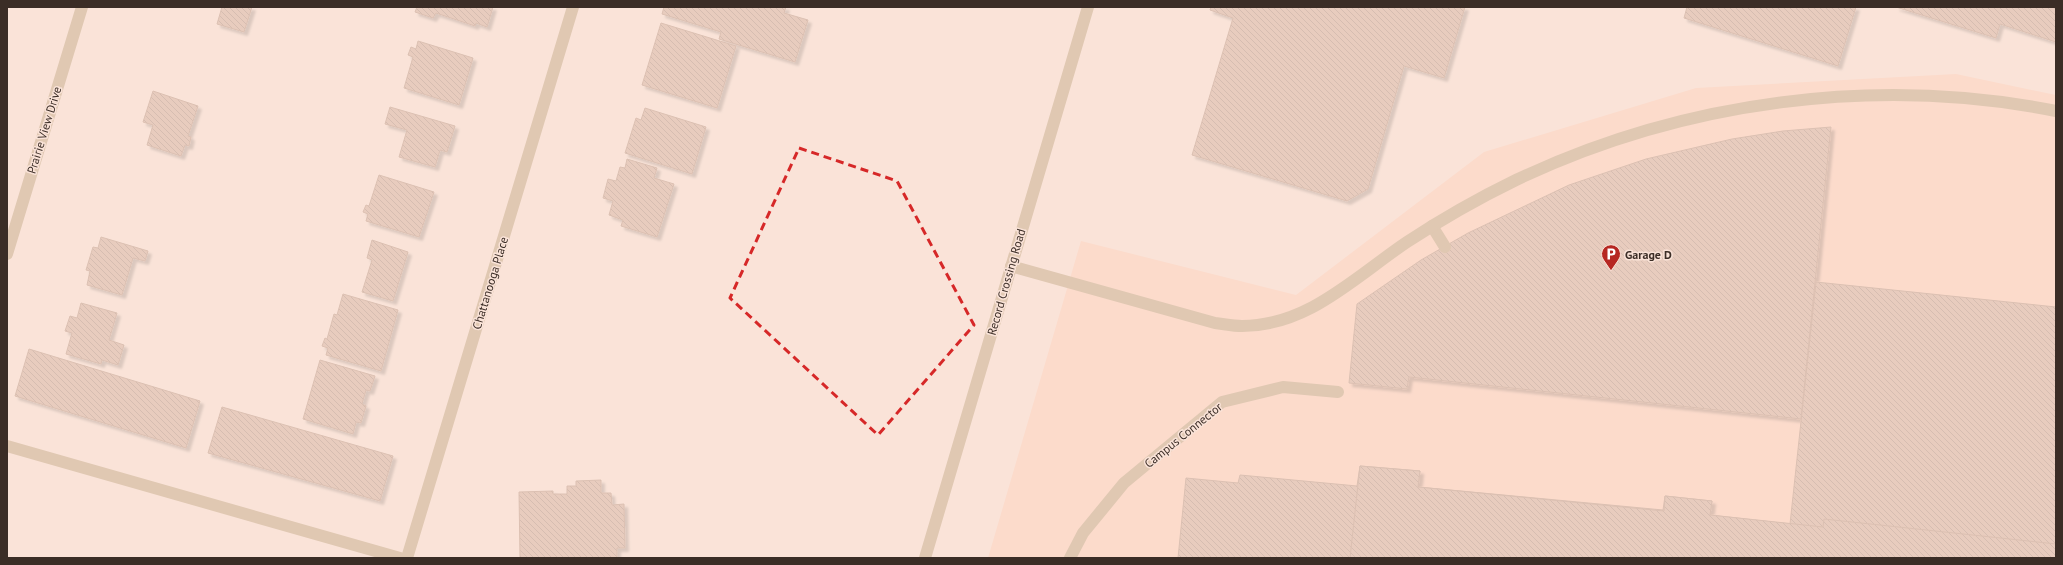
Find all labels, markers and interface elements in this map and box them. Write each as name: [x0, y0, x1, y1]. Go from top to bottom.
street label: Prairie View Drive: [24, 85, 64, 175]
street label: Record Crossing Road: [984, 227, 1028, 337]
street label: Chattanooga Place: [469, 235, 511, 331]
parking icon: Garage D: [1600, 243, 1622, 271]
place label: Garage D: [1625, 247, 1672, 262]
street label: Campus Connector: [1141, 399, 1225, 471]

